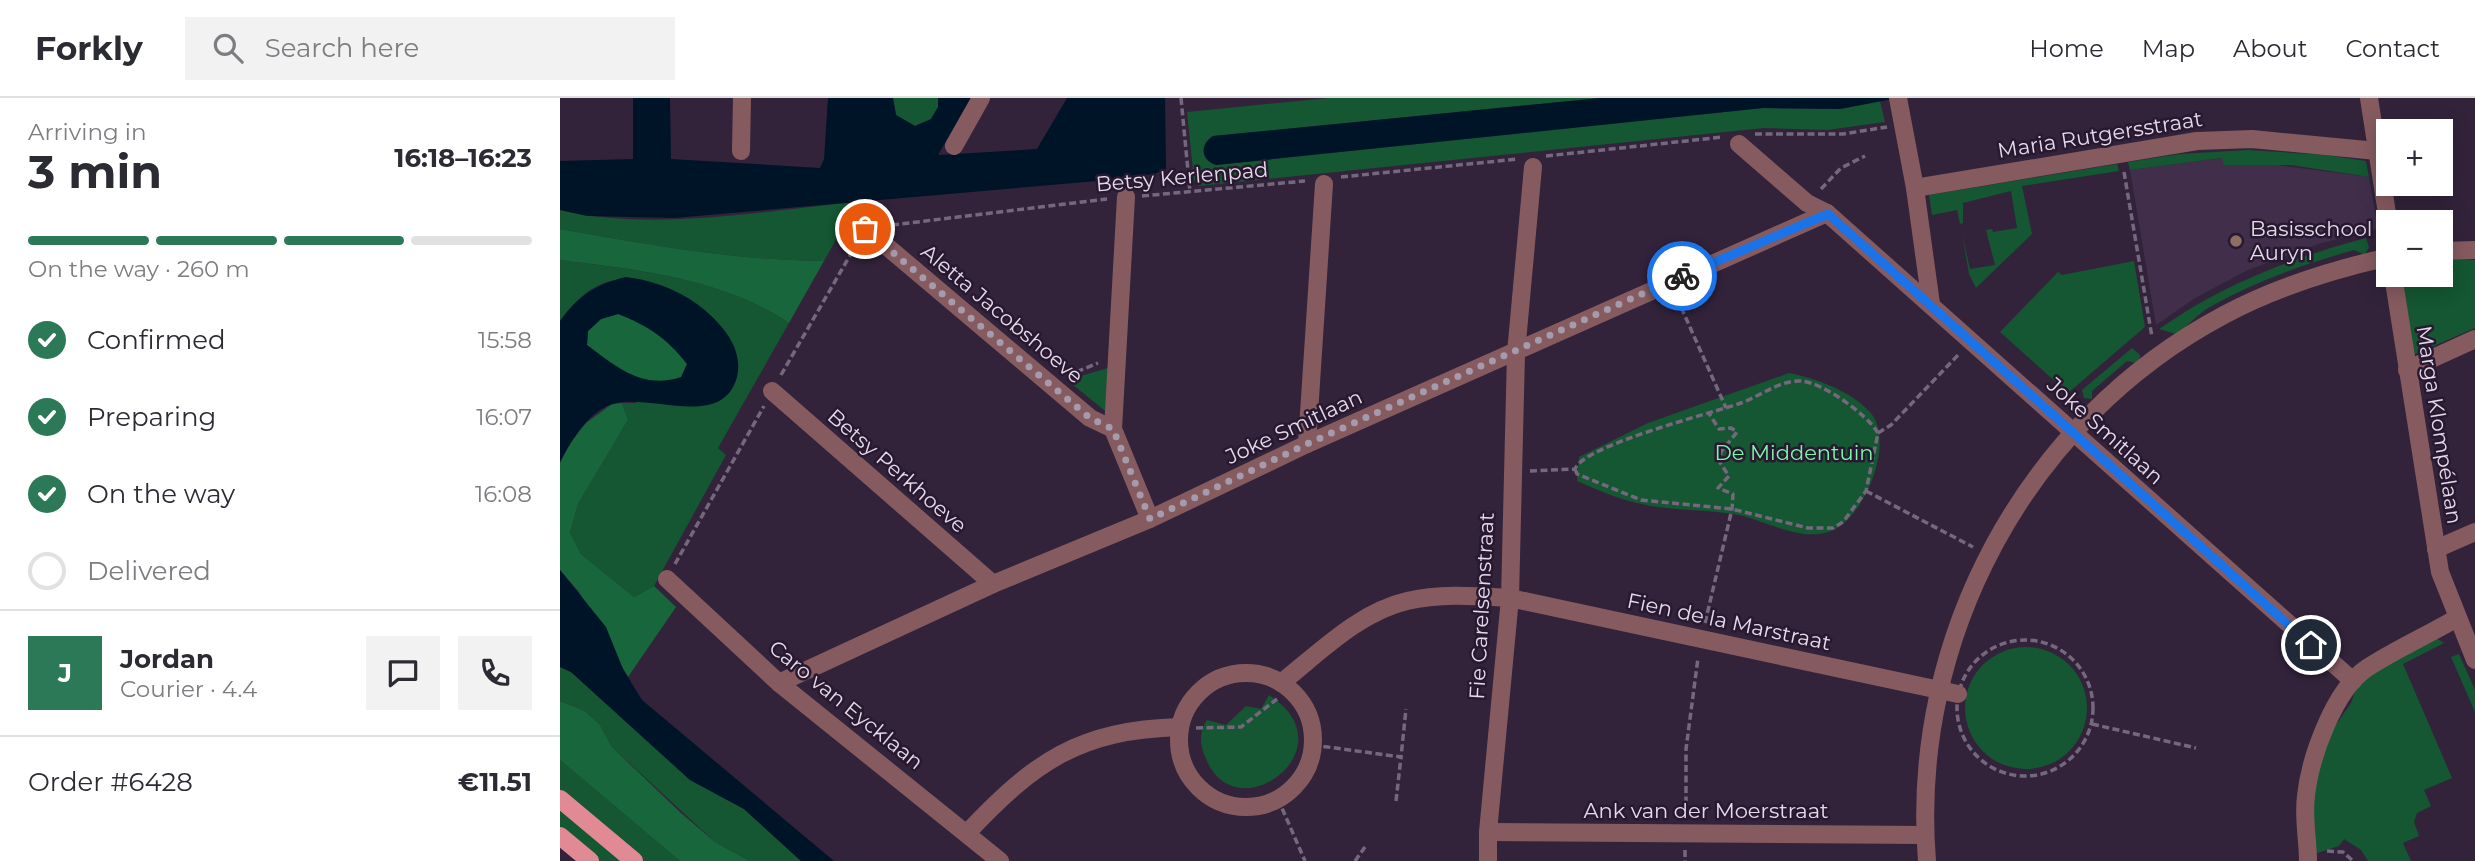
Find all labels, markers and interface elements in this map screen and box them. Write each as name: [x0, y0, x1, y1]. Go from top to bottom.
search box: [185, 17, 675, 80]
text: Forkly: [35, 28, 143, 68]
icon: search: [209, 29, 247, 67]
text: Search here: [265, 32, 419, 64]
text: Home: [2029, 34, 2104, 63]
text: Map: [2142, 34, 2195, 63]
text: About: [2233, 34, 2307, 63]
text: Contact: [2345, 34, 2440, 63]
street label: Maria Rutgersstraat: [1996, 106, 2204, 163]
text: Arriving in: [28, 118, 147, 146]
map controls: [2376, 119, 2453, 287]
button: +: [2376, 119, 2453, 196]
text: 16:18–16:23: [394, 142, 532, 174]
text: 3 min: [28, 143, 162, 200]
street label: Betsy Kerlenpad: [1095, 157, 1269, 196]
pin: [835, 199, 895, 259]
icon: bag: [846, 210, 884, 248]
button: −: [2376, 210, 2453, 287]
place label: Basisschool Auryn: [2250, 216, 2372, 265]
marker: Basisschool Auryn: [2228, 233, 2244, 249]
street label: Aletta Jacobshoeve: [916, 239, 1088, 389]
courier: [1647, 241, 1717, 311]
text: On the way · 260 m: [28, 255, 250, 283]
icon: bike: [1663, 257, 1701, 295]
icon: check: [28, 321, 66, 359]
text: Confirmed: [87, 324, 226, 356]
street label: Marga Klompélaan: [2411, 324, 2468, 526]
text: 15:58: [478, 326, 532, 354]
street label: Joke Smitlaan: [2041, 371, 2169, 489]
street label: Joke Smitlaan: [1221, 384, 1366, 470]
icon: check: [28, 398, 66, 436]
text: Preparing: [87, 401, 216, 433]
text: 16:07: [476, 403, 532, 431]
street label: Betsy Perkhoeve: [823, 403, 972, 538]
park label: De Middentuin: [1714, 440, 1874, 465]
icon: check: [28, 475, 66, 513]
text: On the way: [87, 478, 235, 510]
text: 16:08: [475, 480, 532, 508]
street label: Fie Carelsenstraat: [1464, 512, 1499, 700]
text: Delivered: [87, 555, 211, 587]
street label: Fien de la Marstraat: [1625, 588, 1833, 655]
pin: [2281, 615, 2341, 675]
icon: home: [2292, 626, 2330, 664]
street label: Caro van Eycklaan: [764, 635, 928, 774]
button: chat: [366, 636, 440, 710]
button: phone: [458, 636, 532, 710]
text: Jordan: [120, 643, 214, 675]
text: J: [58, 657, 72, 689]
text: Courier · 4.4: [120, 675, 257, 703]
text: Order #6428: [28, 766, 193, 798]
text: €11.51: [458, 766, 532, 798]
street label: Ank van der Moerstraat: [1583, 798, 1829, 823]

